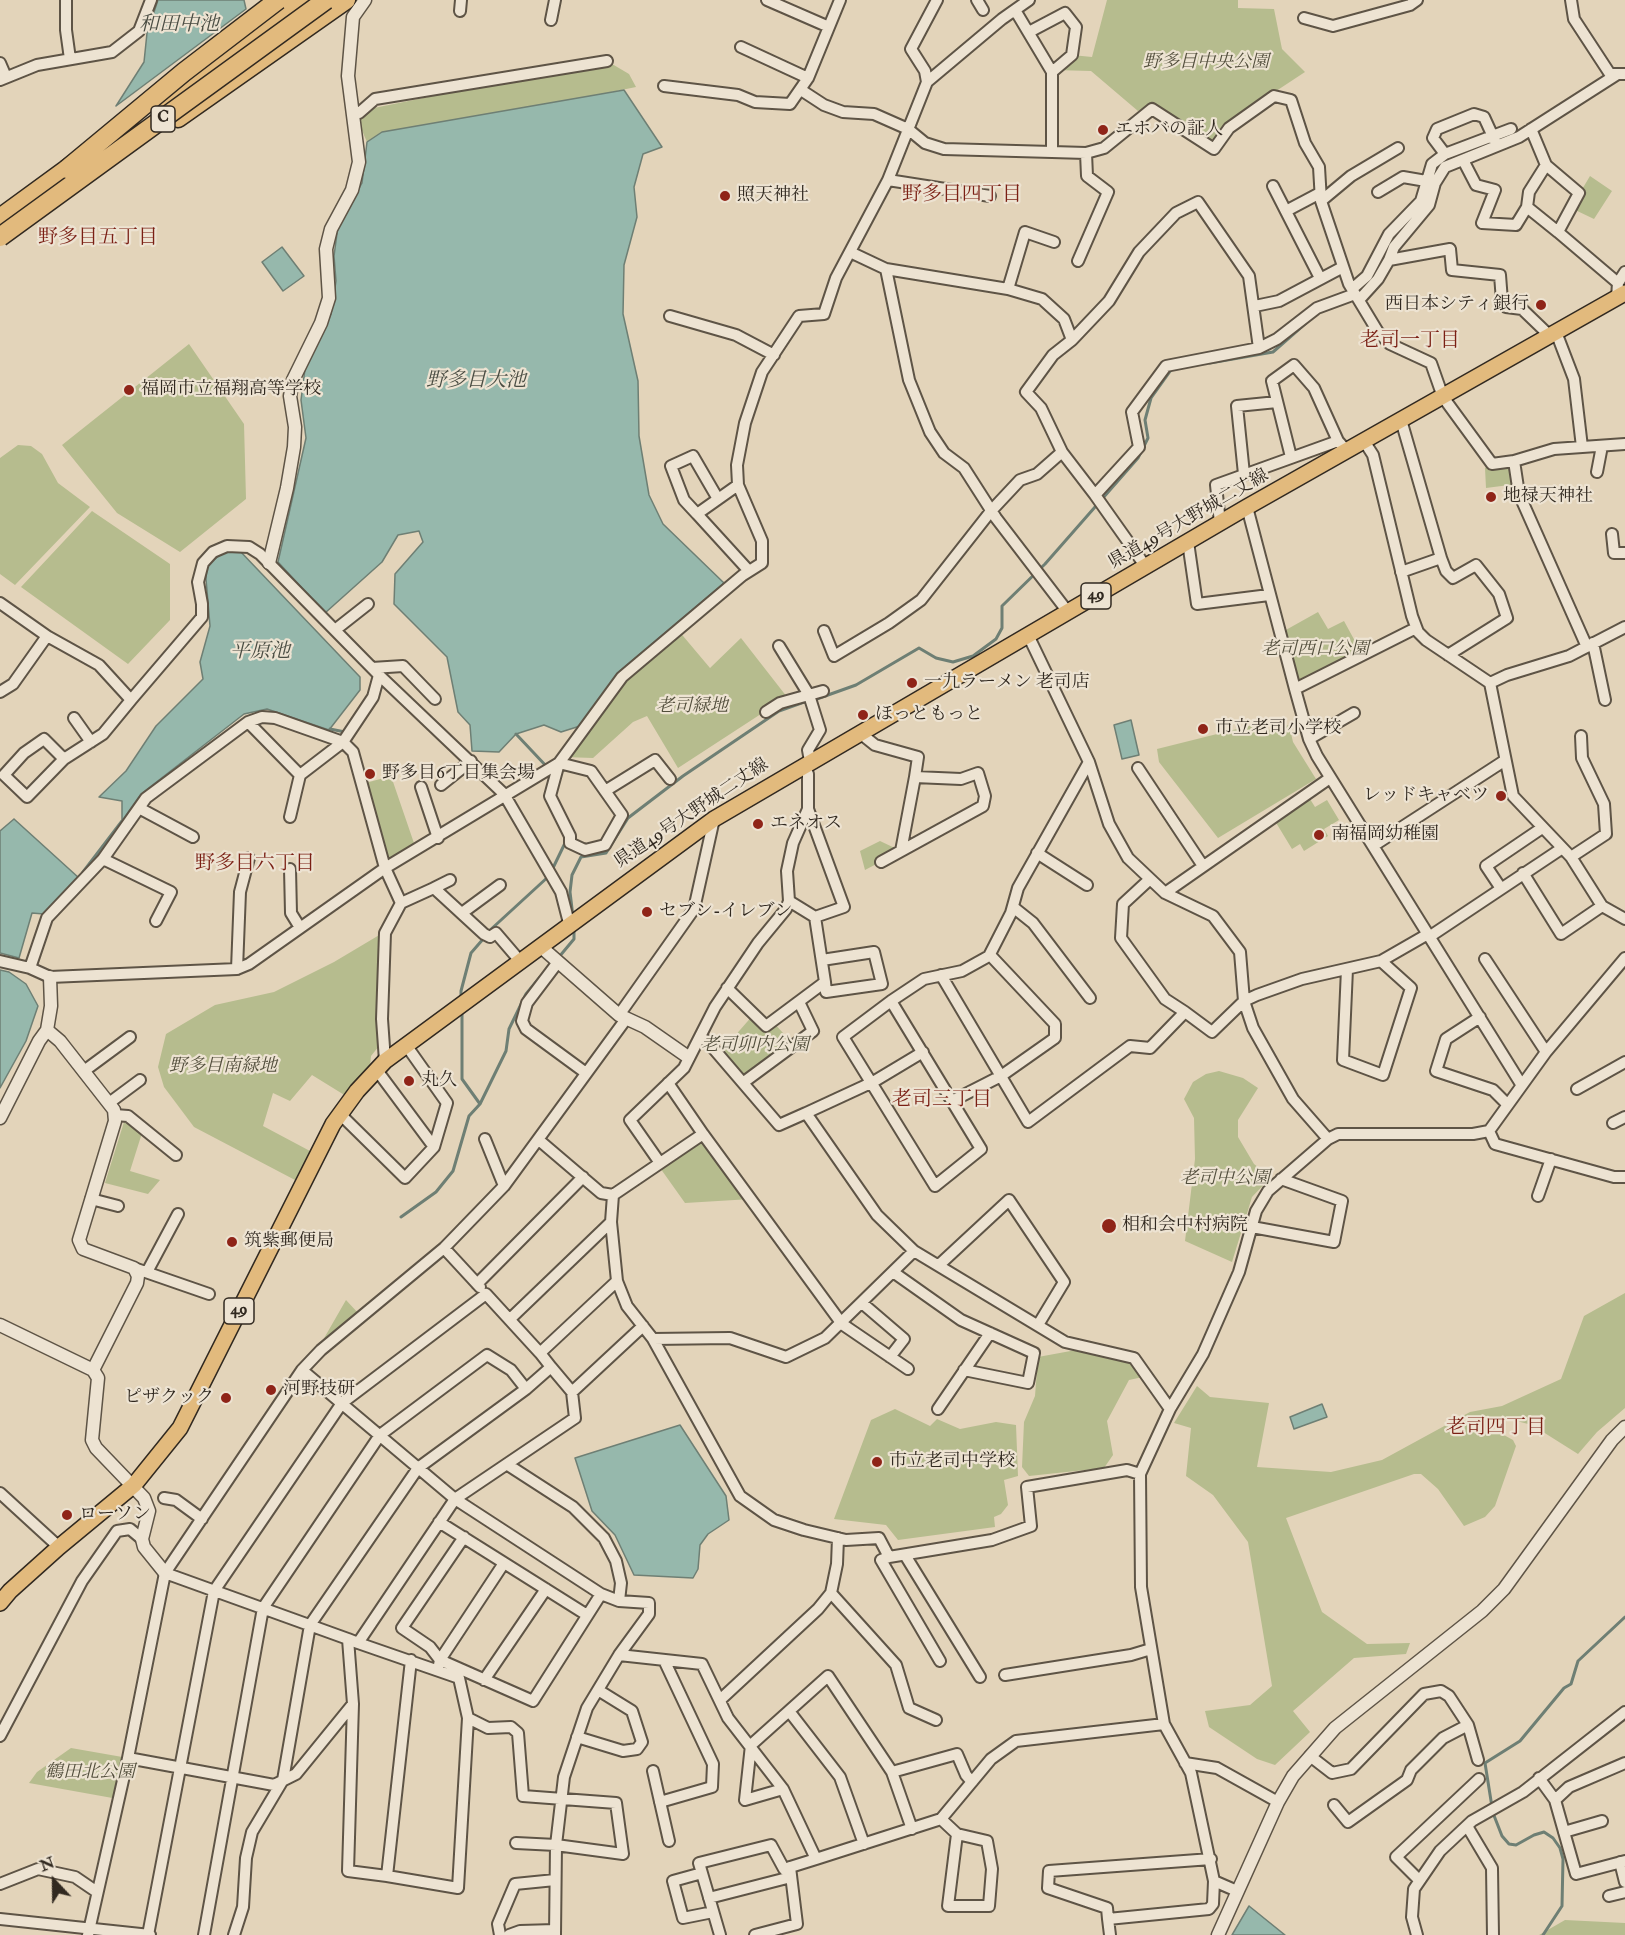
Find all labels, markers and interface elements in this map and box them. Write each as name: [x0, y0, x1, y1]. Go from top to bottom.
water label: 和田中池: [139, 14, 219, 38]
park label: 野多目中央公園: [1143, 52, 1269, 74]
road number: C: [151, 106, 175, 132]
place label: エホバの証人: [1115, 119, 1223, 141]
marker: エホバの証人: [1096, 123, 1110, 137]
district label: 野多目四丁目: [902, 184, 1022, 208]
place label: 照天神社: [737, 185, 809, 207]
marker: 照天神社: [718, 189, 732, 203]
district label: 野多目五丁目: [38, 227, 158, 251]
place label: 西日本シティ銀行: [1385, 294, 1529, 316]
marker: 西日本シティ銀行: [1534, 298, 1548, 312]
district label: 老司一丁目: [1360, 330, 1460, 354]
water label: 野多目大池: [426, 370, 526, 394]
place label: 福岡市立福翔高等学校: [141, 379, 321, 401]
marker: 福岡市立福翔高等学校: [122, 383, 136, 397]
street label: 県道49号大野城二丈線: [1105, 465, 1273, 575]
place label: 地禄天神社: [1503, 486, 1593, 508]
marker: 地禄天神社: [1484, 490, 1498, 504]
road number: 49: [1081, 583, 1111, 609]
park label: 老司西口公園: [1261, 639, 1369, 661]
water label: 平原池: [230, 641, 290, 665]
place label: 一九ラーメン 老司店: [924, 672, 1090, 694]
marker: 一九ラーメン 老司店: [905, 676, 919, 690]
park label: 老司緑地: [656, 696, 728, 718]
place label: ほっともっと: [875, 704, 983, 726]
marker: ほっともっと: [856, 708, 870, 722]
place label: 市立老司小学校: [1215, 718, 1341, 740]
marker: 市立老司小学校: [1196, 722, 1210, 736]
street label: 県道49号大野城二丈線: [611, 754, 773, 874]
place label: 野多目6丁目集会場: [382, 763, 535, 785]
marker: 野多目6丁目集会場: [363, 767, 377, 781]
place label: レッドキャベツ: [1363, 785, 1489, 807]
marker: レッドキャベツ: [1494, 789, 1508, 803]
place label: エネオス: [770, 813, 842, 835]
marker: エネオス: [751, 817, 765, 831]
place label: 南福岡幼稚園: [1331, 824, 1439, 846]
marker: 南福岡幼稚園: [1312, 828, 1326, 842]
district label: 野多目六丁目: [195, 853, 315, 877]
place label: セブン-イレブン: [659, 901, 793, 923]
marker: セブン-イレブン: [640, 905, 654, 919]
park label: 老司卯内公園: [701, 1035, 809, 1057]
park label: 野多目南緑地: [169, 1056, 277, 1078]
place label: 丸久: [421, 1070, 457, 1092]
marker: 丸久: [402, 1074, 416, 1088]
district label: 老司三丁目: [892, 1089, 992, 1113]
park label: 老司中公園: [1180, 1168, 1270, 1190]
place label: 相和会中村病院: [1122, 1215, 1248, 1237]
marker: 相和会中村病院: [1100, 1217, 1118, 1235]
place label: 筑紫郵便局: [244, 1231, 334, 1253]
marker: 筑紫郵便局: [225, 1235, 239, 1249]
road number: 49: [224, 1298, 254, 1324]
place label: 河野技研: [283, 1379, 355, 1401]
marker: 河野技研: [264, 1383, 278, 1397]
place label: ピザクック: [124, 1387, 214, 1409]
marker: ピザクック: [219, 1391, 233, 1405]
district label: 老司四丁目: [1446, 1417, 1546, 1441]
place label: 市立老司中学校: [889, 1451, 1015, 1473]
marker: 市立老司中学校: [870, 1455, 884, 1469]
place label: ローソン: [79, 1504, 151, 1526]
marker: ローソン: [60, 1508, 74, 1522]
park label: 鶴田北公園: [45, 1762, 135, 1784]
north arrow: [24, 1851, 84, 1911]
text: N: [37, 1852, 58, 1876]

